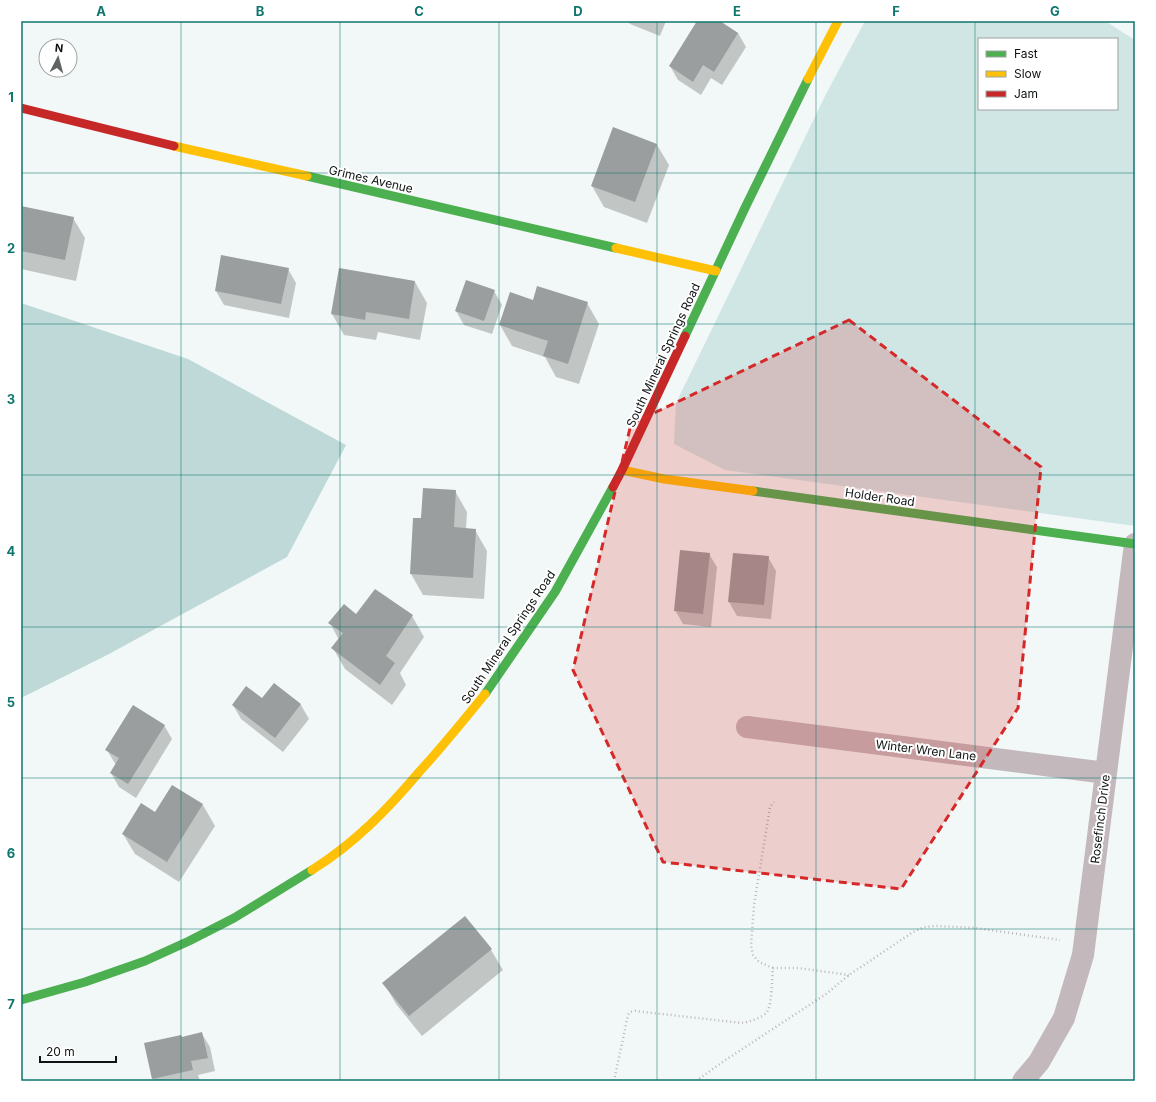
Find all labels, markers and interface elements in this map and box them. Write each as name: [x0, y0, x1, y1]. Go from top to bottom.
text: A: [96, 3, 106, 19]
text: B: [256, 3, 265, 19]
text: C: [414, 3, 424, 19]
text: D: [573, 3, 583, 19]
text: E: [733, 3, 741, 19]
text: F: [892, 3, 900, 19]
text: G: [1050, 3, 1060, 19]
north arrow: [38, 38, 78, 78]
legend: [978, 38, 1118, 110]
text: N: [54, 41, 64, 55]
text: Fast: [1014, 46, 1038, 61]
text: Slow: [1014, 66, 1042, 81]
text: Jam: [1014, 86, 1038, 101]
text: 1: [8, 89, 14, 105]
street label: Grimes Avenue: [327, 162, 415, 196]
text: 2: [7, 240, 15, 256]
street label: South Mineral Springs Road: [623, 280, 703, 430]
text: 3: [7, 391, 15, 407]
street label: Holder Road: [844, 485, 916, 509]
text: 4: [7, 543, 16, 559]
street label: South Mineral Springs Road: [458, 568, 558, 706]
text: 5: [7, 694, 15, 710]
street label: Winter Wren Lane: [875, 736, 977, 764]
street label: Rosefinch Drive: [1087, 774, 1113, 864]
text: 6: [7, 845, 15, 861]
text: 7: [7, 996, 15, 1012]
scale bar: [40, 1038, 116, 1064]
text: 20 m: [46, 1044, 75, 1059]

